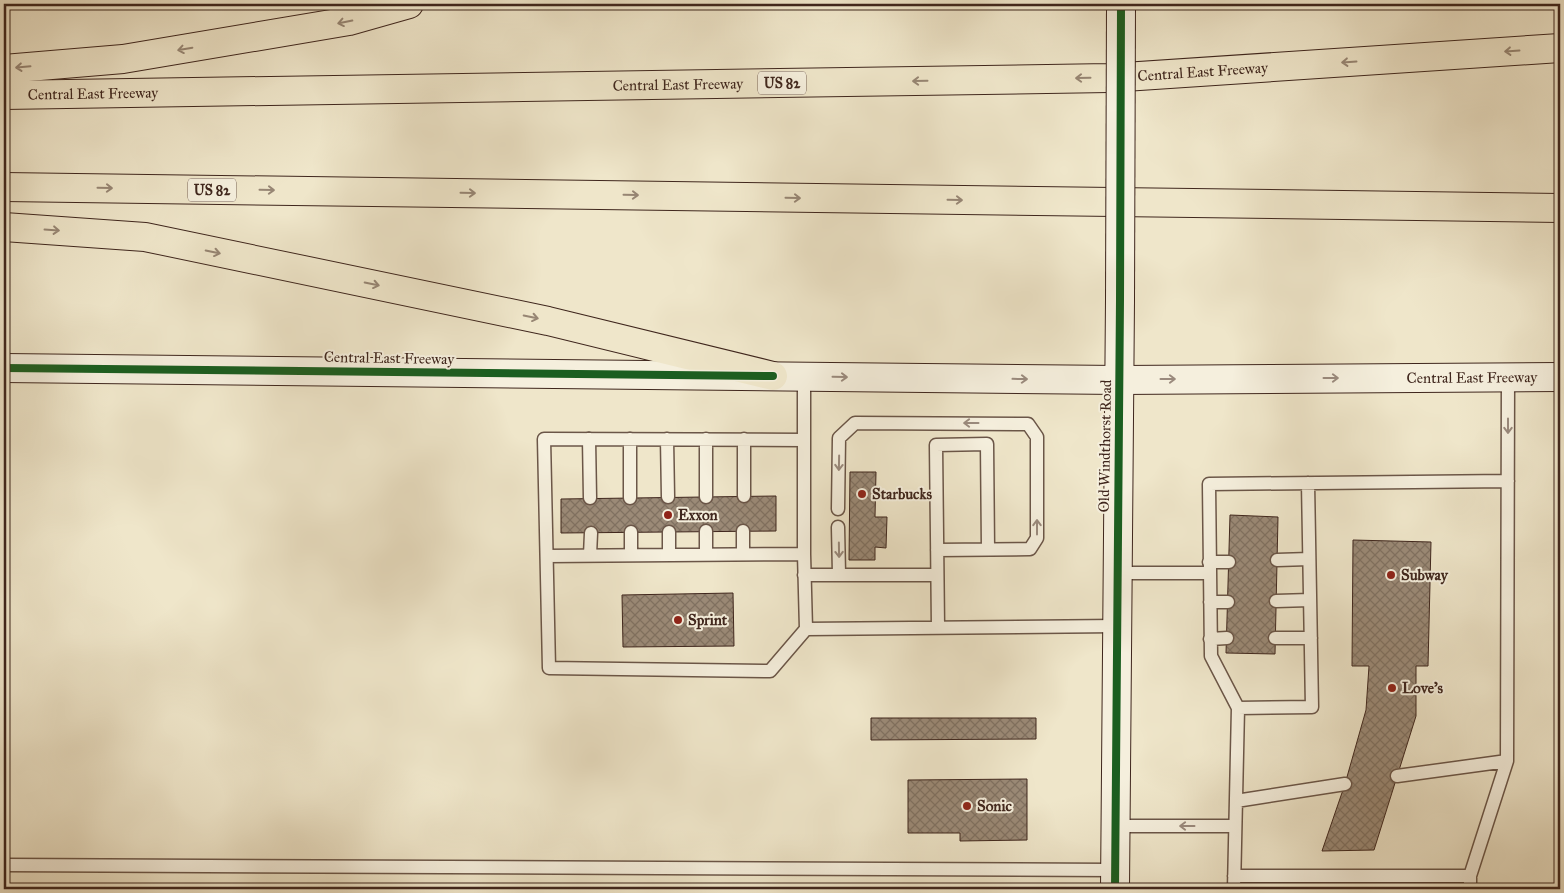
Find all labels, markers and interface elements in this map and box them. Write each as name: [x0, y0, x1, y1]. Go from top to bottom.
one-way arrow: [337, 17, 353, 27]
one-way arrow: [177, 44, 193, 54]
one-way arrow: [1504, 46, 1520, 55]
one-way arrow: [1342, 57, 1358, 66]
street label: Central East Freeway: [1137, 58, 1269, 85]
one-way arrow: [16, 63, 32, 72]
road number: US 82: [758, 72, 806, 95]
one-way arrow: [1075, 74, 1091, 83]
street label: Central East Freeway: [612, 75, 744, 95]
one-way arrow: [912, 76, 928, 86]
street label: Central East Freeway: [27, 84, 159, 104]
road number: US 82: [188, 178, 236, 202]
one-way arrow: [96, 183, 113, 193]
one-way arrow: [259, 186, 275, 195]
one-way arrow: [460, 188, 476, 198]
one-way arrow: [622, 190, 638, 200]
one-way arrow: [785, 193, 801, 202]
one-way arrow: [947, 195, 963, 205]
one-way arrow: [44, 226, 60, 235]
one-way arrow: [205, 247, 221, 257]
one-way arrow: [364, 280, 380, 290]
one-way arrow: [523, 313, 539, 323]
street label: Central East Freeway: [324, 348, 455, 368]
street label: Central East Freeway: [1407, 368, 1538, 387]
one-way arrow: [831, 372, 847, 382]
one-way arrow: [1322, 373, 1339, 383]
one-way arrow: [1011, 374, 1027, 384]
one-way arrow: [1160, 374, 1176, 384]
street label: Old Windthorst Road: [1095, 379, 1115, 513]
one-way arrow: [963, 418, 979, 428]
one-way arrow: [1503, 418, 1513, 434]
one-way arrow: [834, 454, 844, 471]
place label: Starbucks: [872, 485, 932, 503]
marker: Starbucks: [856, 488, 868, 500]
place label: Exxon: [678, 506, 719, 524]
marker: Exxon: [662, 509, 674, 521]
one-way arrow: [1032, 519, 1042, 535]
one-way arrow: [834, 542, 843, 558]
place label: Subway: [1401, 566, 1449, 585]
marker: Subway: [1385, 569, 1397, 581]
place label: Sprint: [688, 611, 728, 630]
marker: Sprint: [672, 614, 684, 626]
place label: Love's: [1402, 679, 1444, 697]
marker: Love's: [1386, 682, 1398, 694]
place label: Sonic: [977, 797, 1012, 815]
marker: Sonic: [961, 800, 973, 812]
one-way arrow: [1179, 821, 1195, 831]

